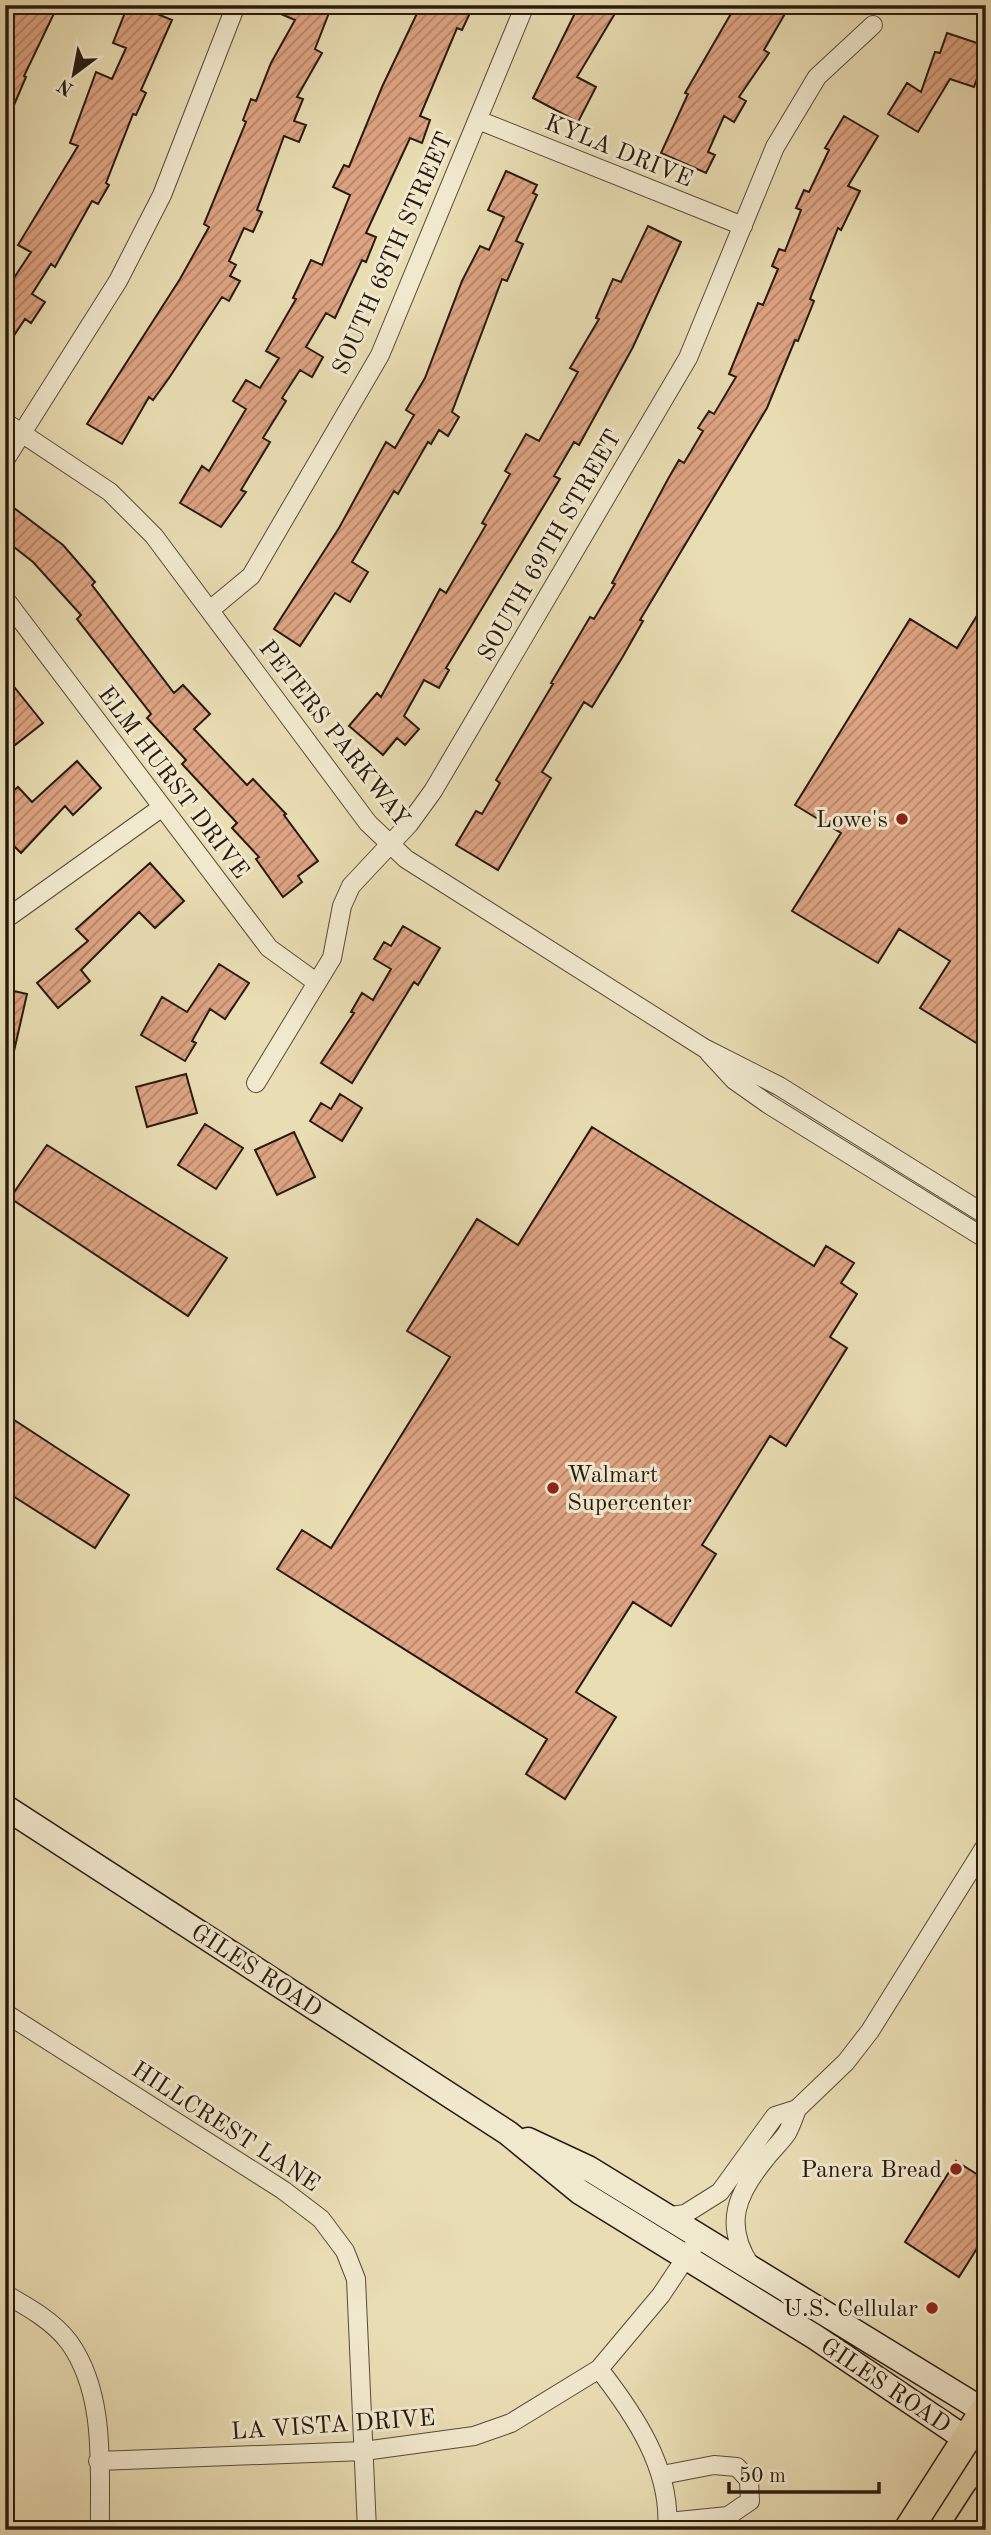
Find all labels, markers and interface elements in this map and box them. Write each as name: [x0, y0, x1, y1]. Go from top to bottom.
north arrow: [38, 38, 108, 108]
text: N: [55, 74, 78, 98]
street label: KYLA DRIVE: [541, 111, 696, 192]
street label: SOUTH 68TH STREET: [329, 129, 458, 379]
street label: SOUTH 69TH STREET: [475, 426, 627, 666]
street label: PETERS PARKWAY: [254, 637, 413, 832]
street label: ELM HURST DRIVE: [93, 683, 252, 884]
place label: Lowe's: [816, 809, 888, 833]
marker: Lowe's: [894, 811, 910, 827]
place label: Walmart Supercenter: [567, 1464, 692, 1516]
marker: Walmart Supercenter: [545, 1480, 561, 1496]
street label: GILES ROAD: [186, 1921, 326, 2023]
street label: HILLCREST LANE: [127, 2058, 323, 2197]
place label: Panera Bread: [801, 2159, 942, 2183]
marker: Panera Bread: [948, 2161, 964, 2177]
place label: U.S. Cellular: [783, 2298, 918, 2322]
marker: U.S. Cellular: [924, 2300, 940, 2316]
street label: GILES ROAD: [816, 2335, 954, 2439]
street label: LA VISTA DRIVE: [230, 2407, 436, 2445]
scale bar: [729, 2451, 879, 2495]
text: 50 m: [739, 2466, 786, 2487]

